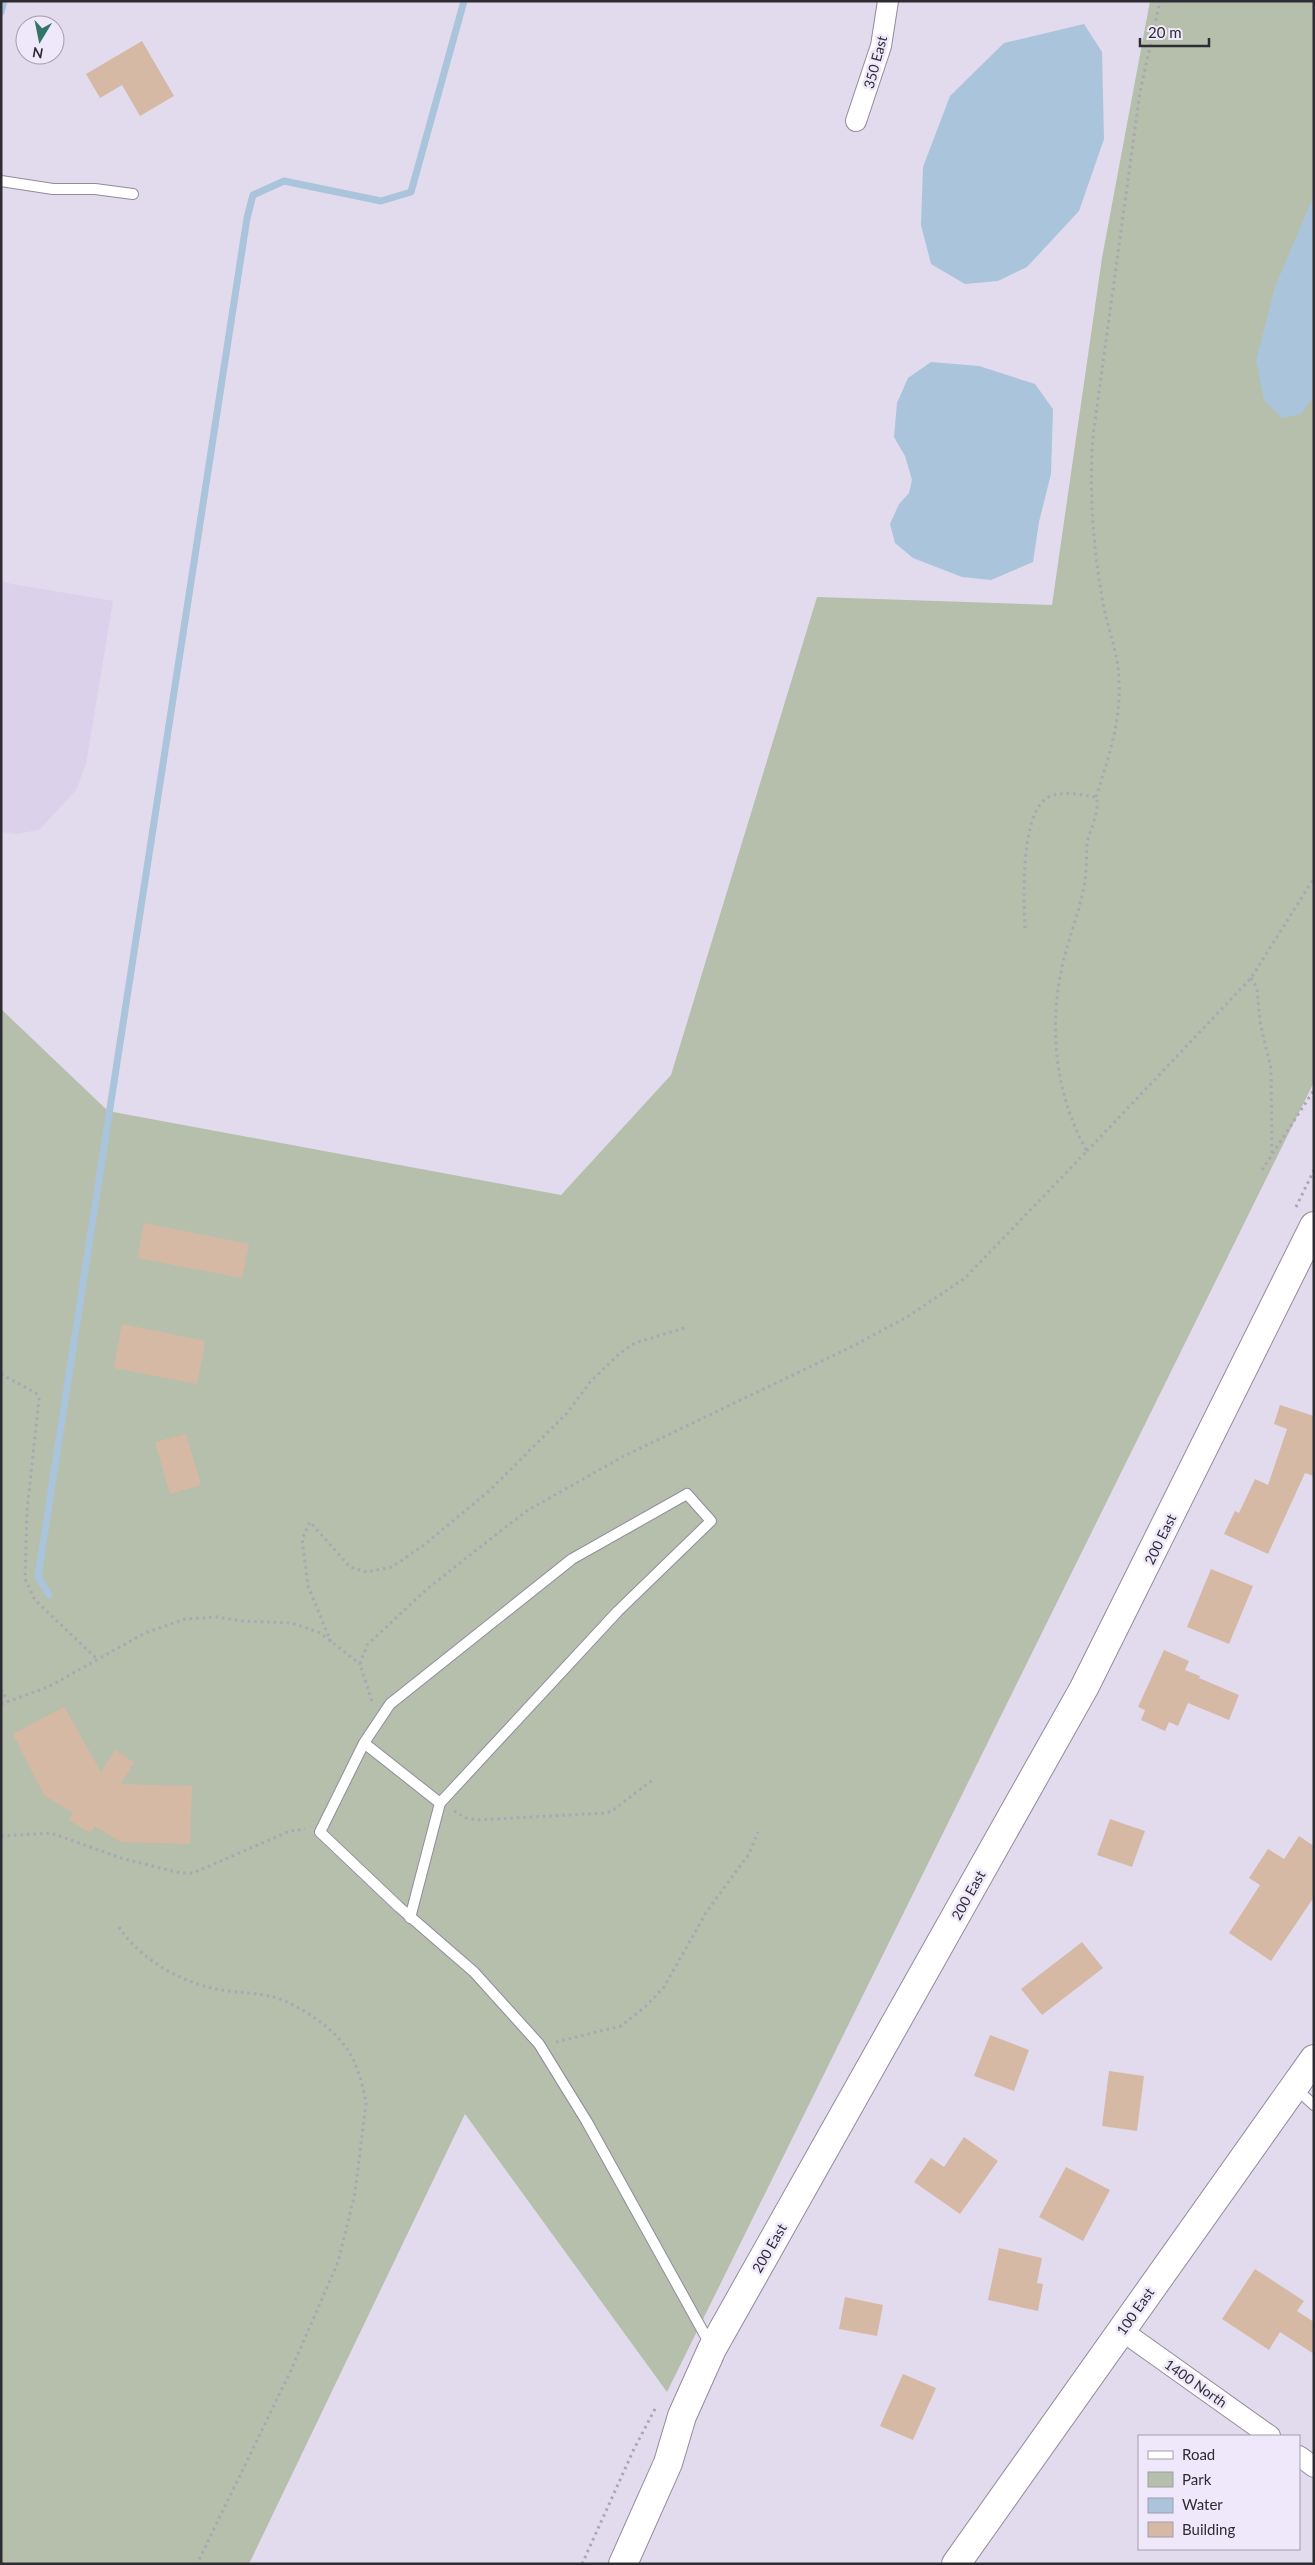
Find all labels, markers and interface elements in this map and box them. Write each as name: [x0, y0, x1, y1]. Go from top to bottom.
north arrow: [15, 15, 65, 65]
scale bar: [1140, 15, 1209, 47]
text: 20 m: [1148, 23, 1182, 41]
street label: 350 East: [860, 34, 890, 90]
text: N: [31, 44, 44, 63]
street label: 200 East: [1141, 1511, 1179, 1567]
street label: 200 East: [947, 1867, 989, 1923]
street label: 200 East: [748, 2220, 790, 2276]
street label: 100 East: [1113, 2284, 1157, 2338]
street label: 1400 North: [1161, 2355, 1231, 2411]
legend: [1138, 2435, 1300, 2550]
text: Road: [1182, 2445, 1215, 2463]
text: Park: [1182, 2470, 1212, 2488]
text: Water: [1182, 2495, 1223, 2513]
text: Building: [1182, 2520, 1235, 2538]

